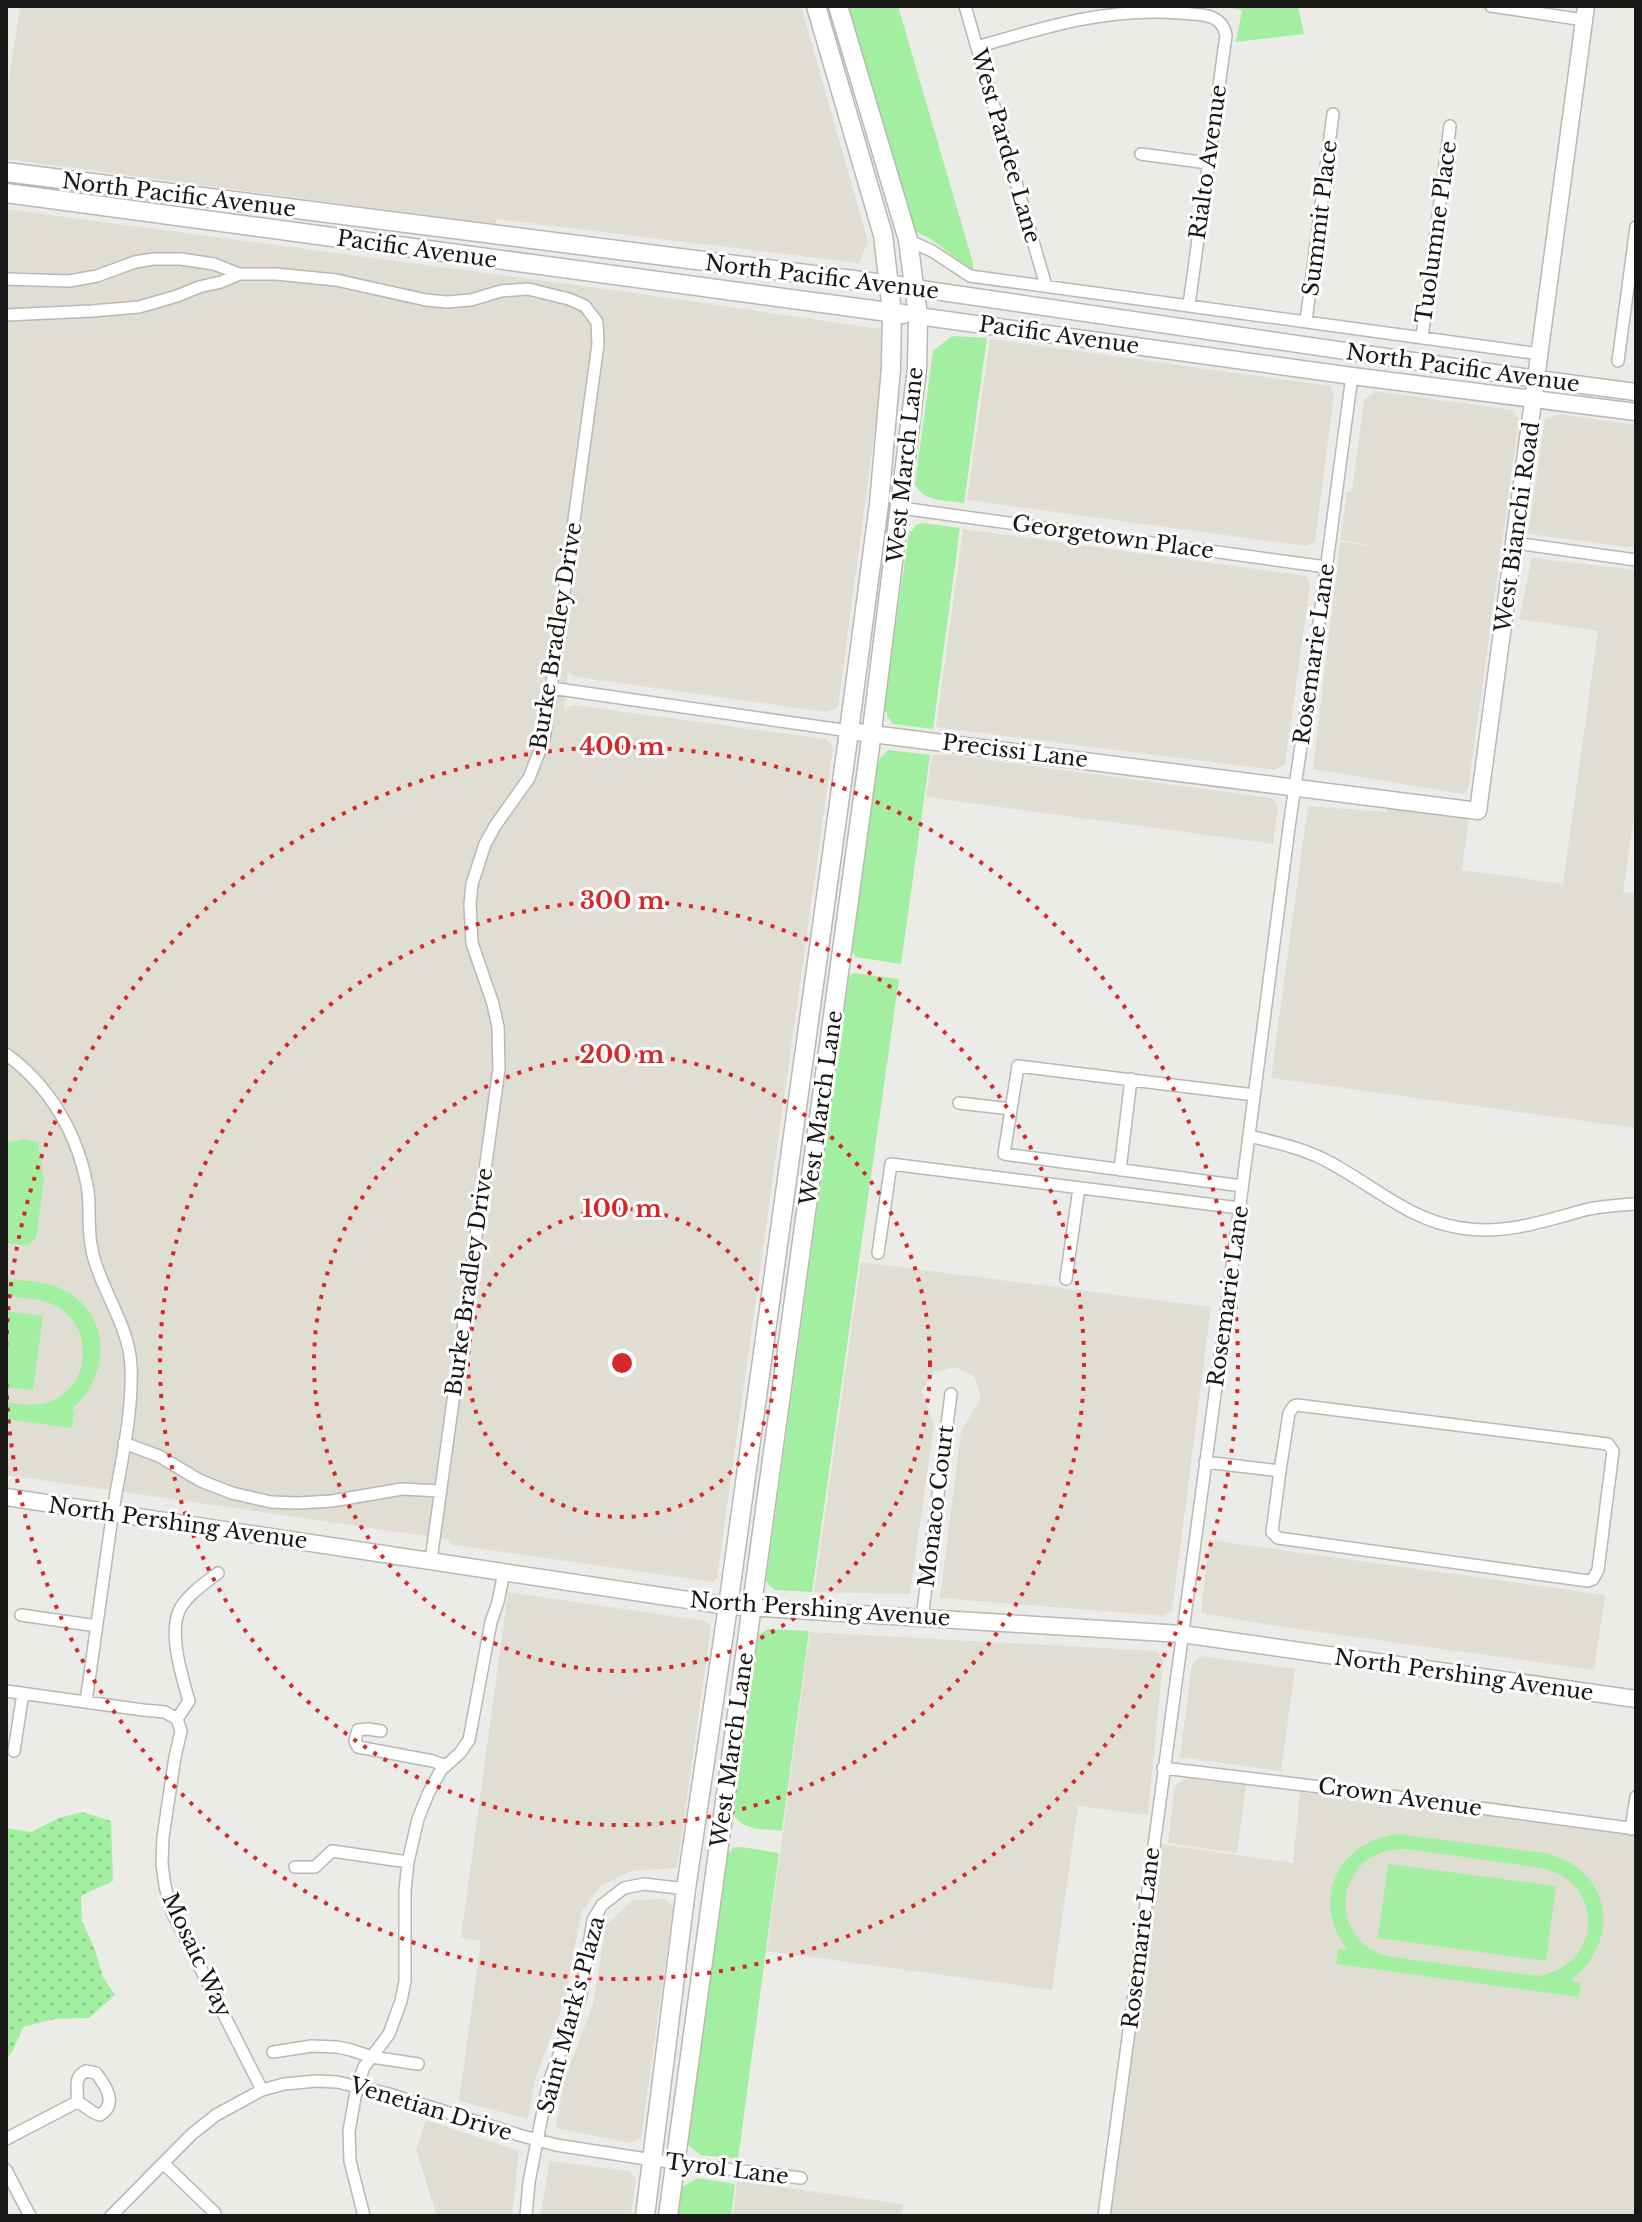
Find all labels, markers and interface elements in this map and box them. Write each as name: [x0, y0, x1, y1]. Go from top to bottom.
street label: West Pardee Lane: [965, 45, 1047, 246]
street label: Rialto Avenue: [1184, 83, 1232, 241]
street label: Summit Place: [1297, 138, 1343, 298]
street label: Tuolumne Place: [1410, 139, 1462, 325]
street label: North Pacific Avenue: [60, 167, 298, 223]
street label: Pacific Avenue: [335, 224, 499, 274]
street label: North Pacific Avenue: [703, 249, 941, 305]
street label: Pacific Avenue: [977, 310, 1141, 360]
street label: North Pacific Avenue: [1345, 338, 1581, 398]
street label: West March Lane: [881, 366, 929, 565]
street label: West Bianchi Road: [1489, 420, 1545, 635]
street label: Georgetown Place: [1010, 509, 1216, 565]
street label: Burke Bradley Drive: [525, 520, 587, 752]
street label: Rosemarie Lane: [1288, 562, 1340, 746]
street label: Precissi Lane: [940, 729, 1090, 773]
text: 400 m: [579, 732, 665, 761]
text: 300 m: [580, 886, 665, 915]
street label: West March Lane: [794, 1009, 848, 1208]
text: 200 m: [580, 1040, 665, 1069]
street label: Burke Bradley Drive: [440, 1166, 498, 1398]
text: 100 m: [582, 1194, 662, 1223]
street label: Rosemarie Lane: [1202, 1204, 1254, 1388]
centre of rings: [608, 1349, 636, 1377]
street label: Monaco Court: [913, 1423, 959, 1589]
street label: North Pershing Avenue: [47, 1491, 309, 1555]
street label: North Pershing Avenue: [689, 1586, 951, 1632]
street label: North Pershing Avenue: [1333, 1643, 1595, 1707]
street label: West March Lane: [705, 1651, 759, 1850]
street label: Crown Avenue: [1316, 1772, 1484, 1822]
street label: Rosemarie Lane: [1116, 1846, 1166, 2030]
street label: Mosaic Way: [156, 1888, 238, 2022]
street label: Saint Mark's Plaza: [532, 1913, 611, 2117]
street label: Venetian Drive: [346, 2071, 515, 2146]
street label: Tyrol Lane: [664, 2148, 790, 2190]

